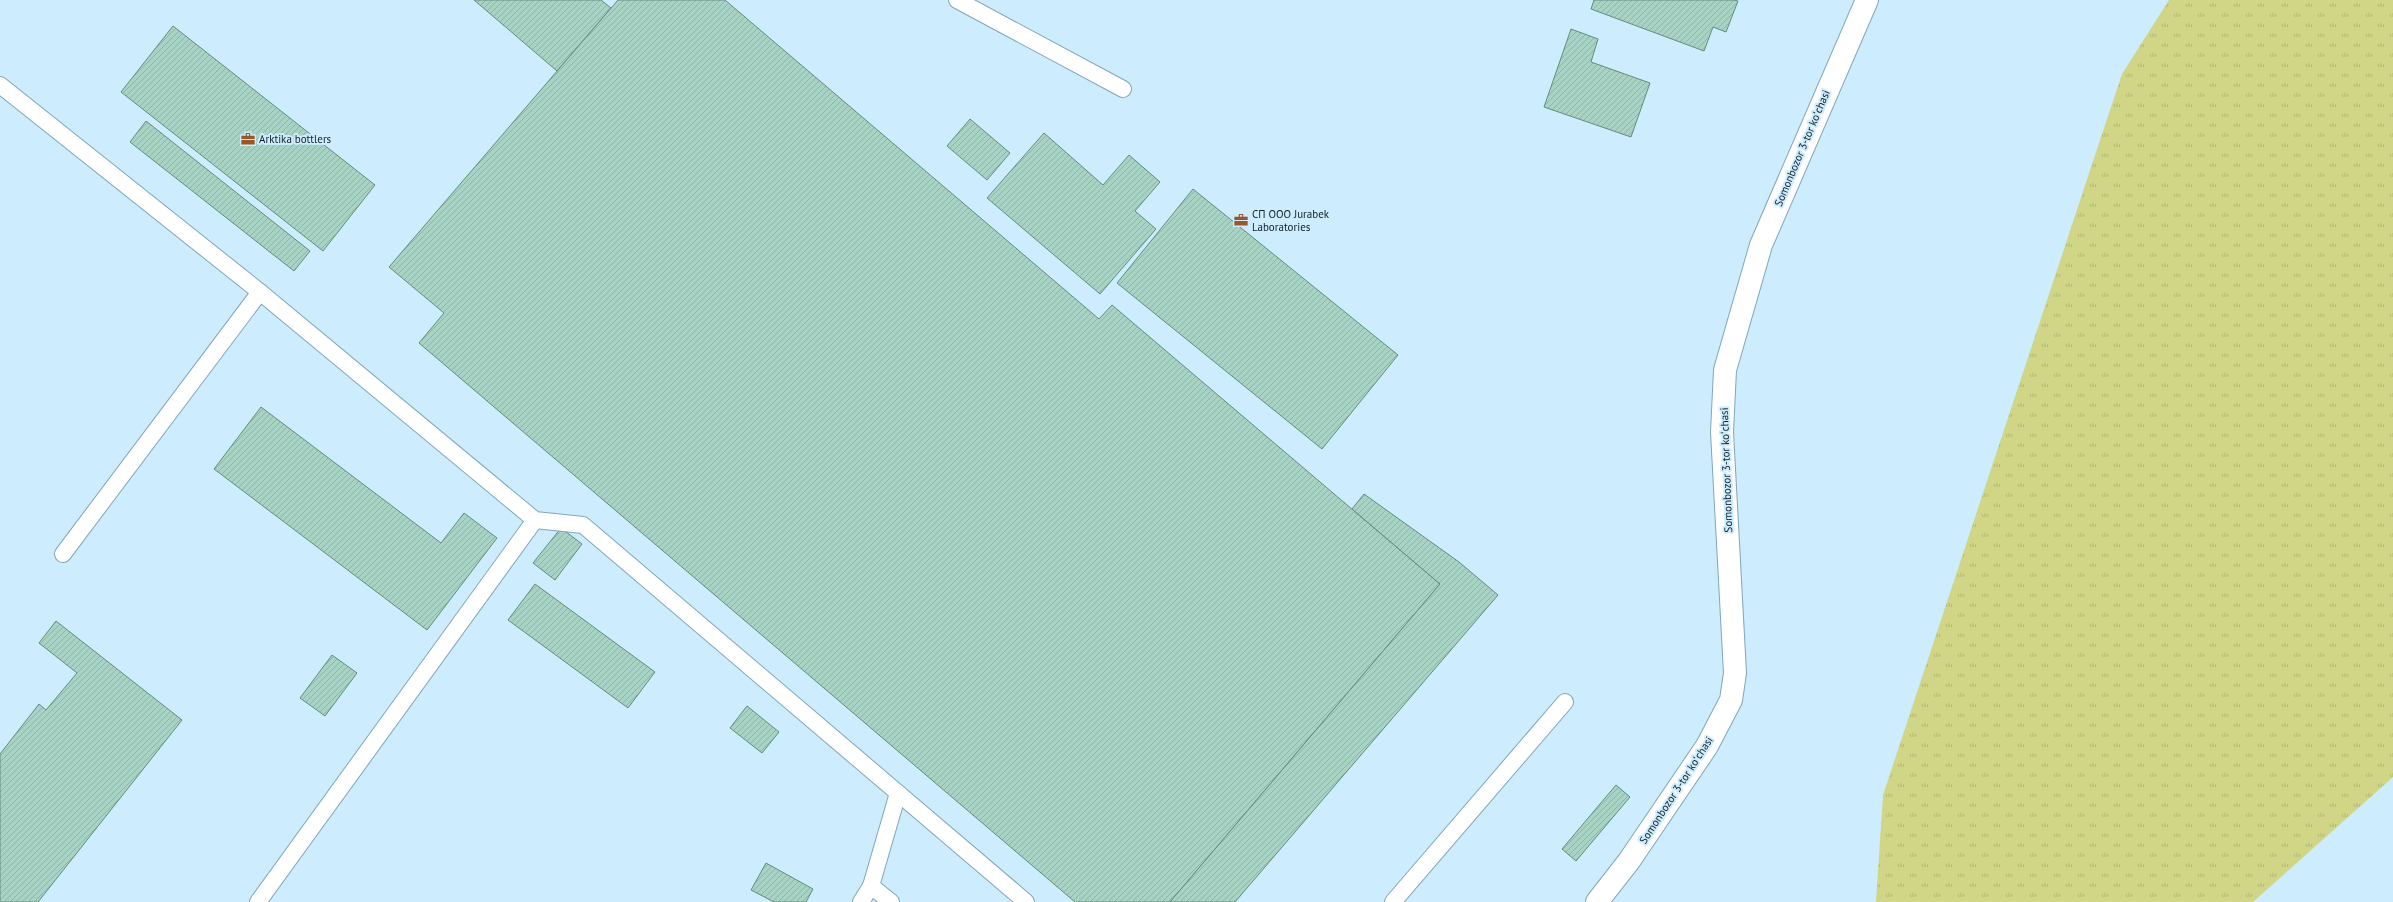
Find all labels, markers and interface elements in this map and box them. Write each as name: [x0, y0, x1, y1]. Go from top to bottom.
street label: Somonbozor 3-tor koʻchasi: [1771, 88, 1833, 208]
office icon: Arktika bottlers: [240, 131, 256, 147]
place label: Arktika bottlers: [259, 132, 332, 146]
place label: СП ООО Jurabek Laboratories: [1252, 207, 1330, 234]
office icon: СП ООО Jurabek Laboratories: [1233, 212, 1249, 228]
street label: Somonbozor 3-tor koʻchasi: [1717, 407, 1735, 533]
street label: Somonbozor 3-tor koʻchasi: [1636, 734, 1716, 846]

